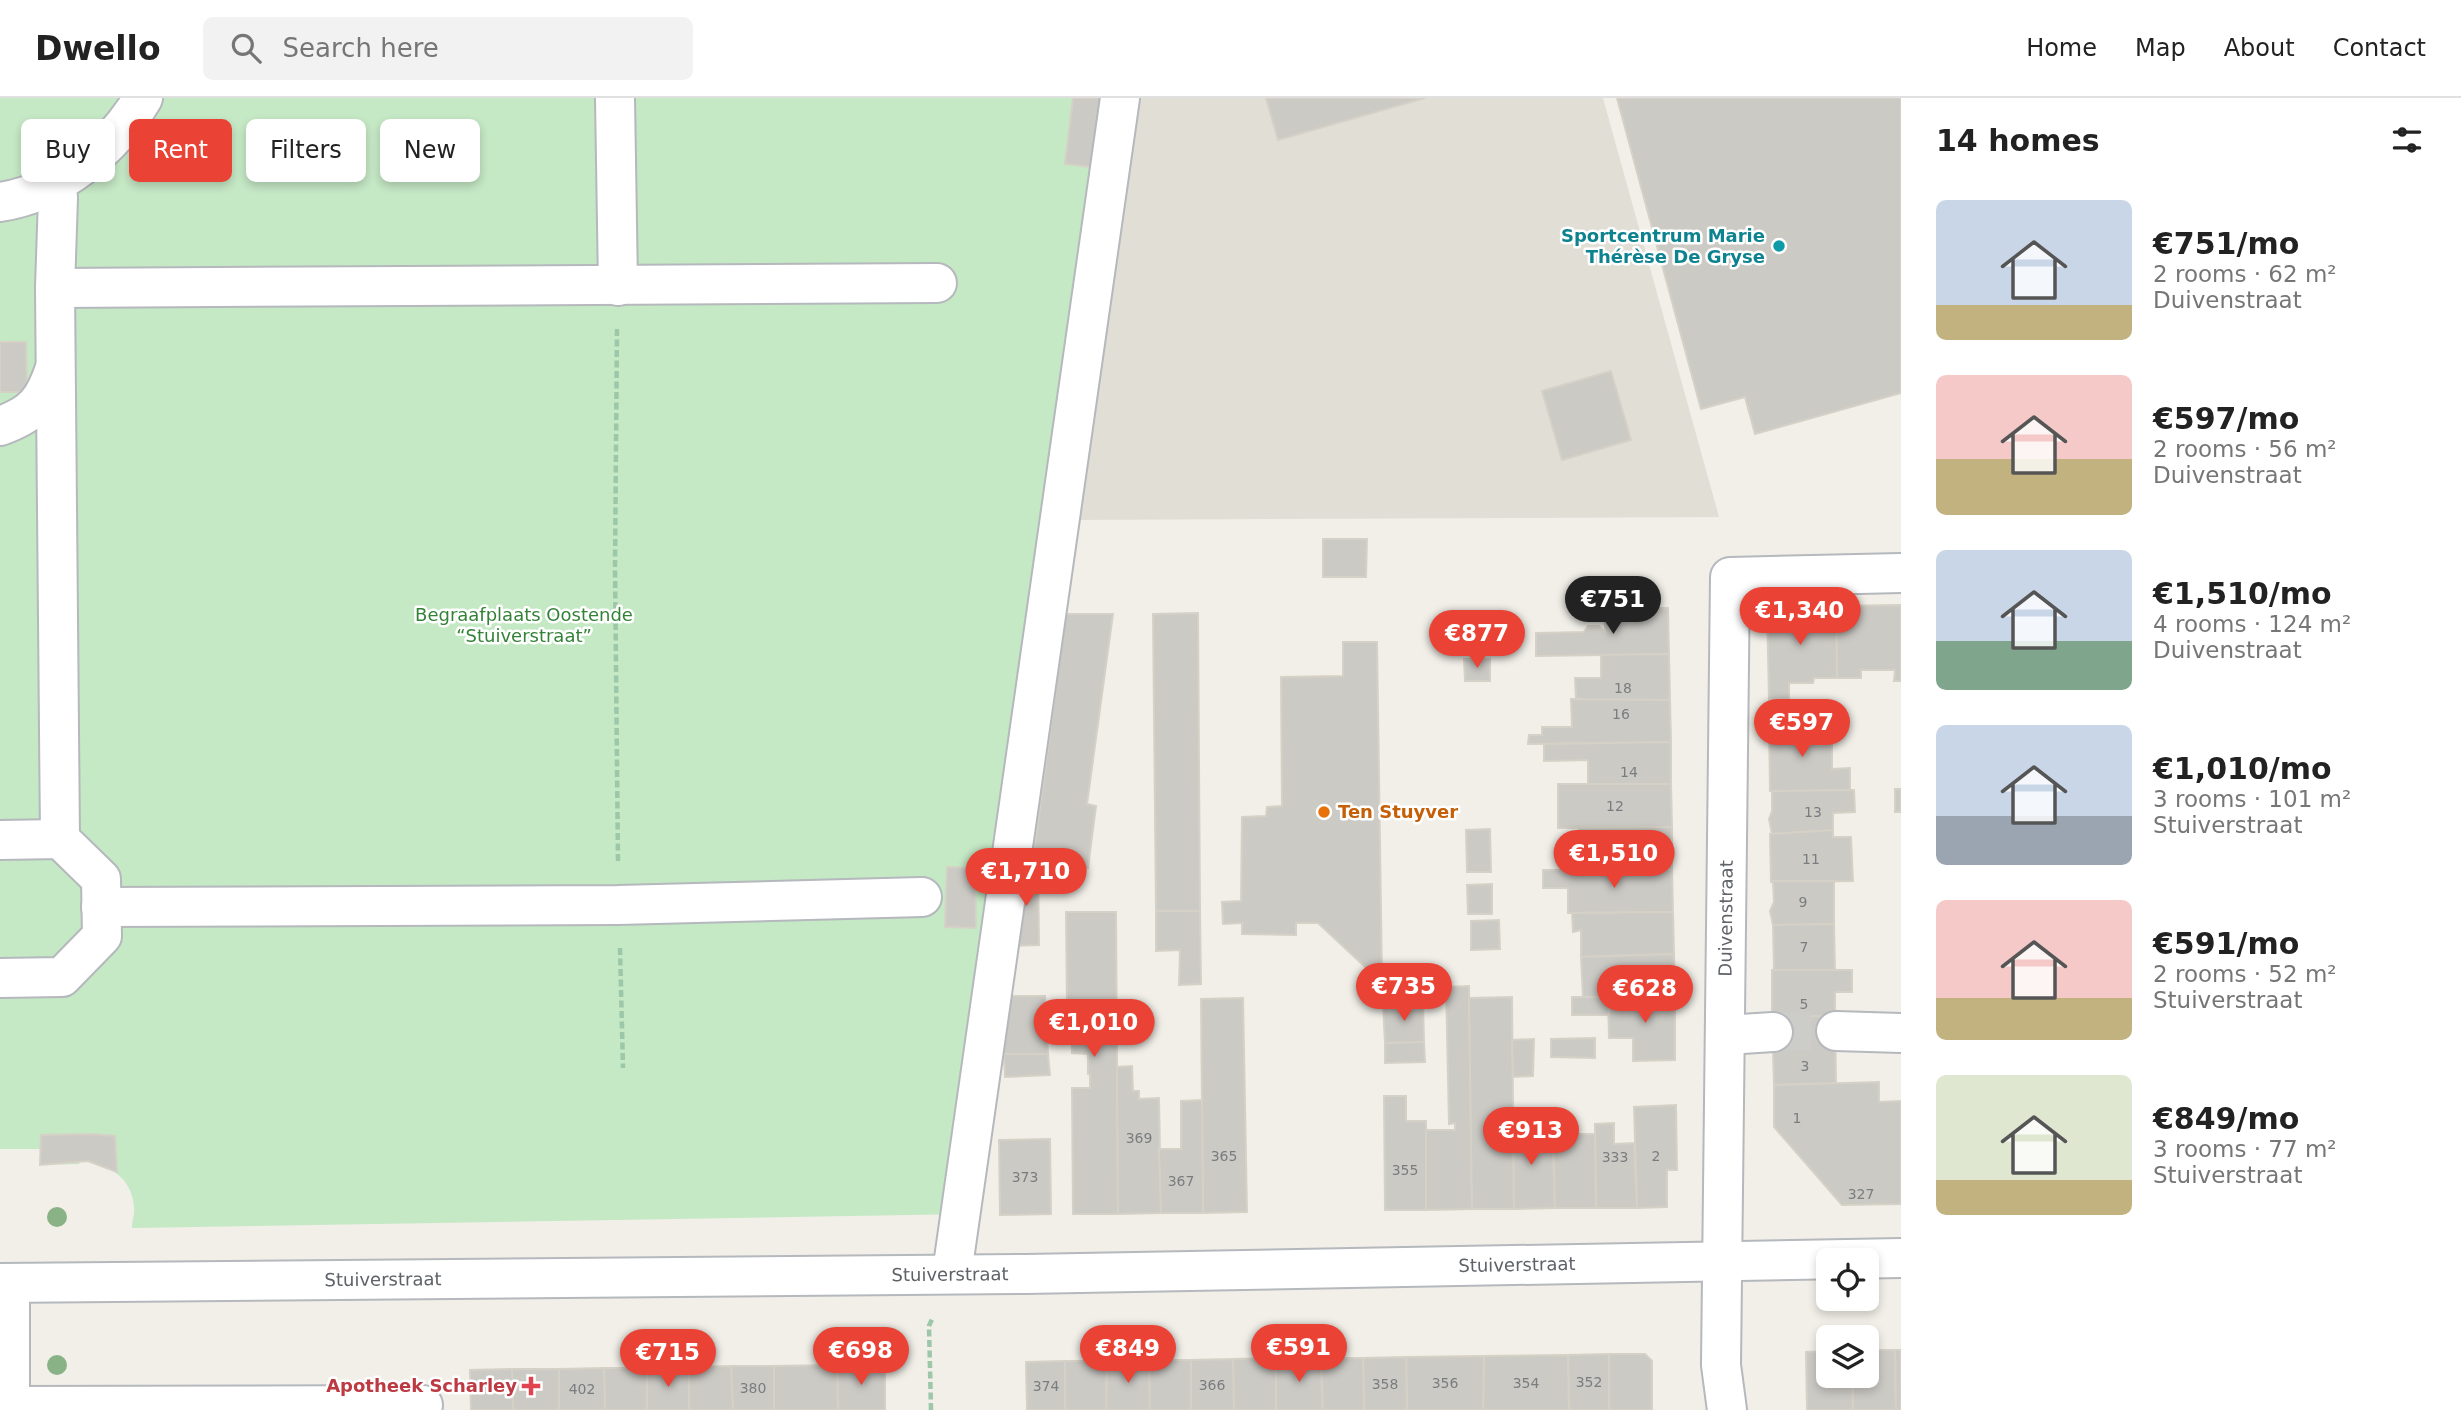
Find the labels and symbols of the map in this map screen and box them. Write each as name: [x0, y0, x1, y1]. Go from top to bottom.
place label: Sportcentrum Marie Thérèse De Gryse: [1561, 225, 1765, 267]
marker: Sportcentrum Marie Thérèse De Gryse: [1771, 238, 1787, 254]
pin: €751: [1572, 576, 1654, 636]
pin: €1,340: [1743, 588, 1857, 647]
park label: Begraafplaats Oostende “Stuiverstraat”: [415, 604, 633, 646]
pin: €877: [1436, 610, 1518, 670]
house number: 18: [1614, 680, 1632, 696]
pin: €597: [1761, 700, 1843, 759]
house number: 16: [1612, 706, 1630, 722]
house number: 14: [1620, 764, 1638, 780]
house number: 12: [1606, 798, 1624, 814]
place label: Ten Stuyver: [1338, 801, 1458, 822]
marker: Ten Stuyver: [1316, 804, 1332, 820]
house number: 13: [1804, 804, 1822, 820]
pin: €1,510: [1557, 830, 1671, 890]
pin: €1,710: [969, 848, 1083, 908]
house number: 11: [1802, 851, 1820, 867]
street label: Duivenstraat: [1714, 860, 1737, 977]
house number: 9: [1799, 894, 1807, 910]
house number: 7: [1800, 939, 1808, 955]
pin: €735: [1363, 964, 1445, 1023]
pin: €628: [1604, 965, 1686, 1025]
house number: 5: [1800, 996, 1808, 1012]
pin: €1,010: [1037, 1000, 1151, 1059]
house number: 3: [1801, 1058, 1809, 1074]
pin: €913: [1490, 1108, 1572, 1167]
house number: 1: [1793, 1110, 1801, 1126]
house number: 369: [1126, 1130, 1152, 1146]
house number: 365: [1211, 1148, 1237, 1164]
house number: 2: [1652, 1148, 1660, 1164]
house number: 333: [1602, 1149, 1628, 1165]
house number: 355: [1392, 1162, 1418, 1178]
house number: 373: [1012, 1169, 1038, 1185]
house number: 367: [1168, 1173, 1194, 1189]
house number: 327: [1848, 1186, 1874, 1202]
street label: Stuiverstraat: [1458, 1253, 1576, 1276]
street label: Stuiverstraat: [891, 1263, 1009, 1285]
street label: Stuiverstraat: [324, 1268, 442, 1290]
pin: €591: [1258, 1324, 1340, 1384]
pin: €849: [1087, 1326, 1169, 1385]
pin: €698: [820, 1328, 902, 1387]
pin: €715: [627, 1330, 709, 1389]
house number: 352: [1576, 1374, 1602, 1390]
place label: Apotheek Scharley: [326, 1375, 517, 1396]
house number: 356: [1432, 1375, 1458, 1391]
house number: 354: [1513, 1375, 1539, 1391]
house number: 358: [1372, 1376, 1398, 1392]
house number: 366: [1199, 1377, 1225, 1393]
marker: Apotheek Scharley: [523, 1378, 539, 1394]
house number: 374: [1033, 1378, 1059, 1394]
house number: 380: [740, 1380, 766, 1396]
house number: 402: [569, 1381, 595, 1397]

